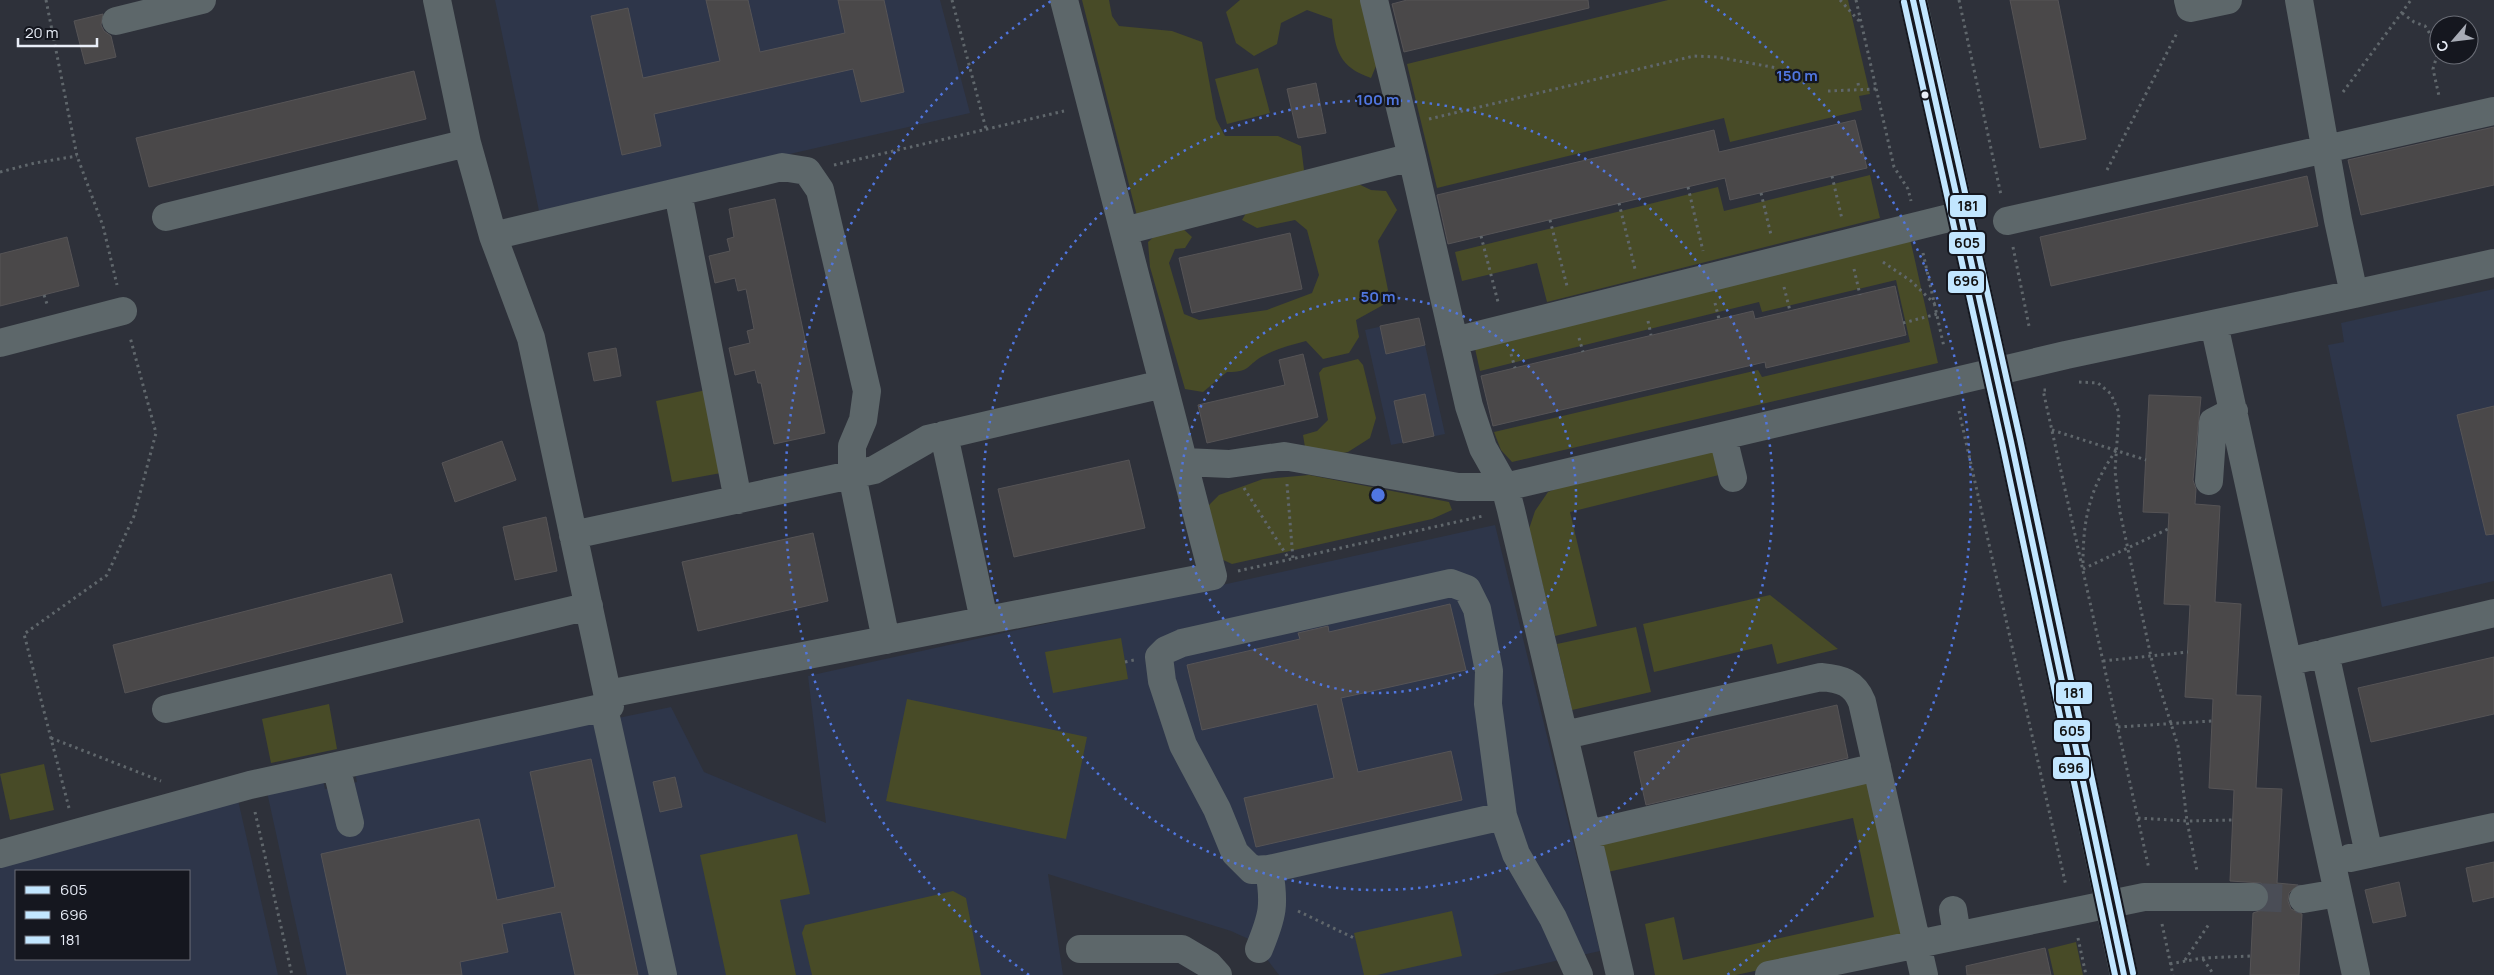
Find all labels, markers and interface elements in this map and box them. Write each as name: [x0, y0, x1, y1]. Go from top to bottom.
scale bar: [18, 15, 96, 47]
north arrow: [2429, 15, 2479, 65]
text: 20 m: [25, 22, 58, 43]
text: С: [2431, 37, 2453, 55]
text: 150 m: [1776, 65, 1818, 86]
text: 100 m: [1357, 89, 1399, 110]
unlabelled marker: [1920, 90, 1930, 100]
line badge: 181: [1949, 194, 1987, 218]
text: 181: [1958, 196, 1978, 215]
line badge: 605: [1948, 231, 1986, 255]
text: 605: [1954, 233, 1980, 252]
line badge: 696: [1947, 270, 1985, 294]
text: 696: [1953, 271, 1979, 290]
text: 50 m: [1360, 286, 1396, 307]
centre of rings: [1369, 486, 1387, 504]
line badge: 181: [2055, 681, 2093, 705]
text: 181: [2064, 683, 2084, 702]
line badge: 605: [2053, 719, 2091, 743]
text: 605: [2059, 721, 2085, 740]
line badge: 696: [2052, 756, 2090, 780]
text: 696: [2058, 758, 2084, 777]
legend: [15, 870, 190, 960]
text: 605: [60, 879, 87, 900]
text: 696: [60, 904, 88, 925]
text: 181: [60, 929, 80, 950]

